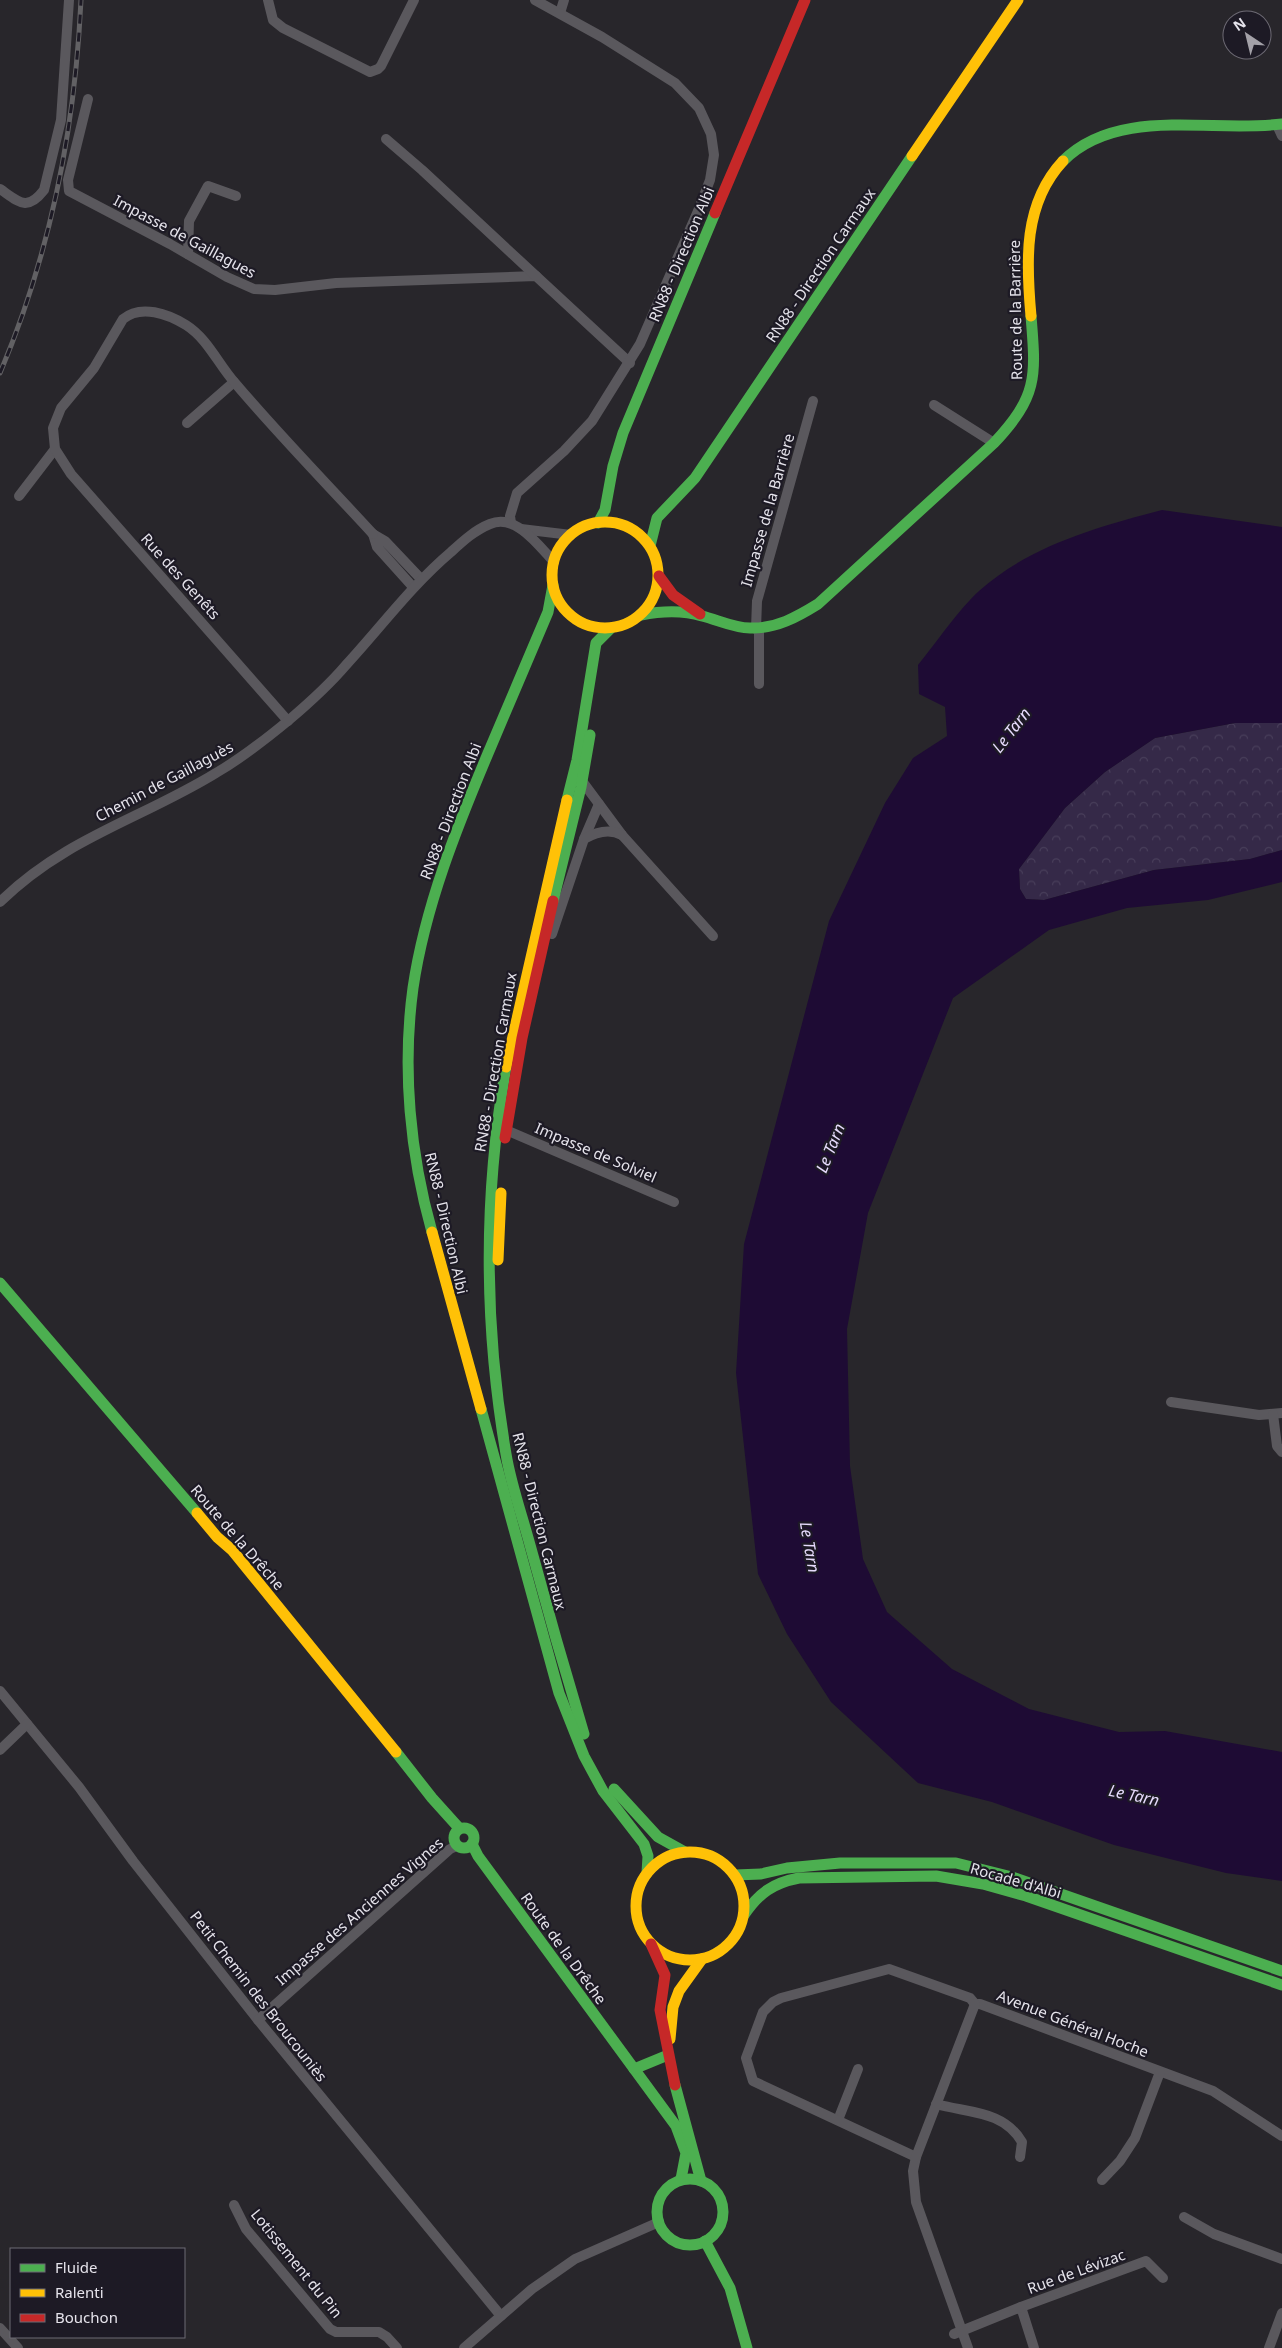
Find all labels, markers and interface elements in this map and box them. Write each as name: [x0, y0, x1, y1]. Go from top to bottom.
north arrow: [1222, 10, 1272, 60]
text: N: [1229, 13, 1249, 35]
street label: RN88 - Direction Albi: [643, 183, 719, 325]
street label: RN88 - Direction Carmaux: [761, 184, 879, 346]
street label: Impasse de Gaillagues: [110, 190, 260, 282]
street label: Route de la Barrière: [1004, 240, 1026, 380]
street label: Impasse de la Barrière: [736, 431, 798, 589]
street label: Rue des Genêts: [137, 529, 225, 623]
water label: Le Tarn: [987, 703, 1035, 757]
street label: Chemin de Gaillaguès: [92, 736, 236, 826]
street label: RN88 - Direction Albi: [415, 740, 485, 882]
street label: RN88 - Direction Carmaux: [469, 971, 521, 1153]
street label: Impasse de Solviel: [532, 1117, 660, 1187]
water label: Le Tarn: [810, 1120, 850, 1176]
street label: RN88 - Direction Albi: [421, 1150, 473, 1296]
street label: RN88 - Direction Carmaux: [508, 1430, 572, 1612]
street label: Route de la Drêche: [187, 1480, 289, 1594]
water label: Le Tarn: [795, 1520, 825, 1574]
water label: Le Tarn: [1107, 1779, 1161, 1811]
street label: Impasse des Anciennes Vignes: [271, 1833, 447, 1989]
street label: Rocade d'Albi: [968, 1857, 1064, 1903]
street label: Route de la Drêche: [517, 1888, 611, 2008]
street label: Petit Chemin des Broucouniès: [186, 1907, 332, 2085]
street label: Avenue Général Hoche: [994, 1985, 1152, 2061]
street label: Lotissement du Pin: [247, 2204, 347, 2322]
street label: Rue de Lévizac: [1024, 2244, 1128, 2298]
legend: [10, 2248, 185, 2338]
text: Fluide: [55, 2257, 97, 2277]
text: Ralenti: [55, 2282, 104, 2302]
text: Bouchon: [55, 2307, 118, 2327]

